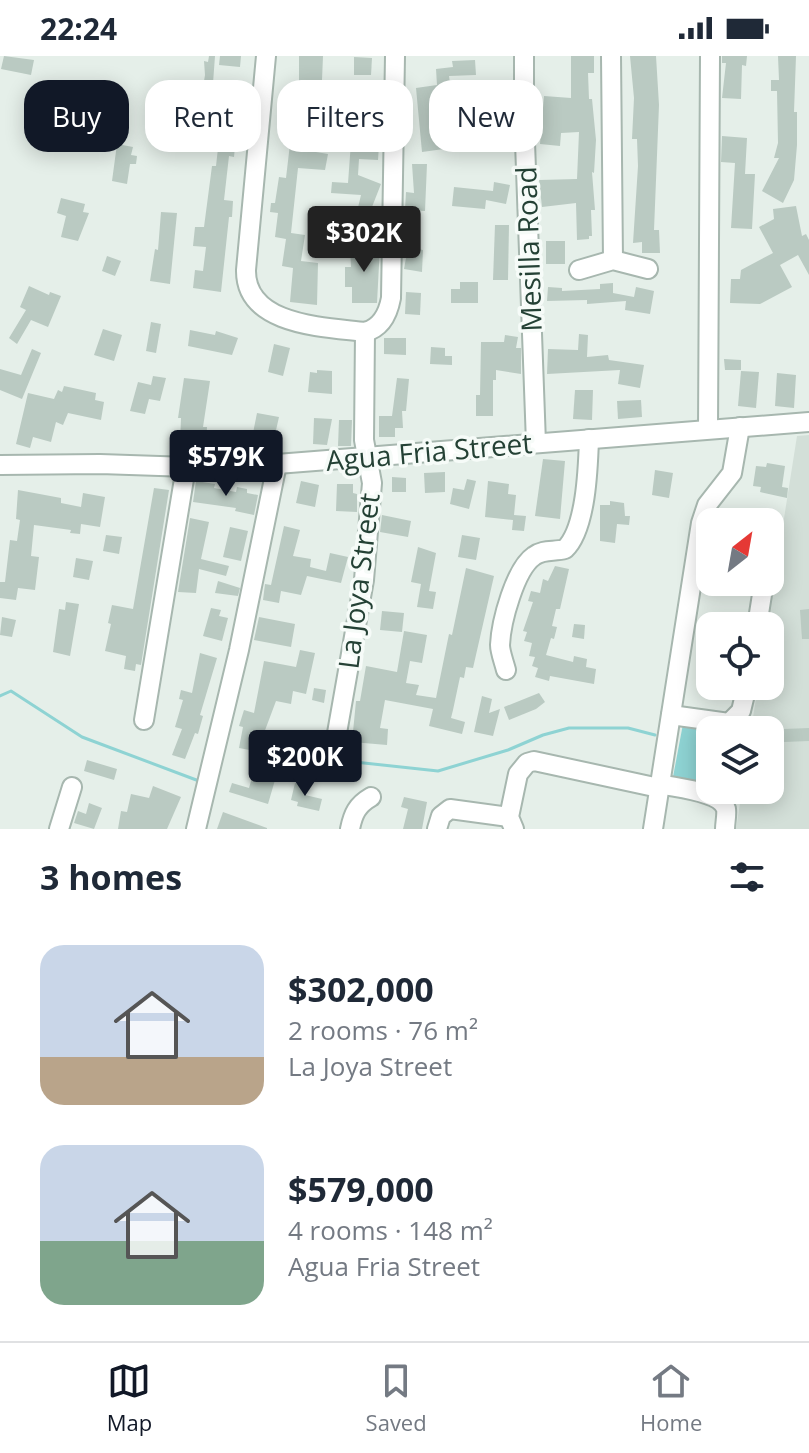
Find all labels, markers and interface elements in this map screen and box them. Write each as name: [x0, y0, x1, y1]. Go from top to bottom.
text: 22:24: [40, 8, 117, 49]
chip: Buy: [24, 80, 129, 152]
chip: Rent: [145, 80, 261, 152]
chip: Filters: [277, 80, 413, 152]
chip: New: [429, 80, 543, 152]
street label: Mesilla Road: [506, 166, 550, 332]
pin: $302K: [308, 206, 420, 274]
text: $302K: [326, 214, 402, 250]
street label: Agua Fria Street: [324, 423, 534, 479]
pin: $579K: [170, 430, 282, 498]
text: $579K: [188, 438, 264, 474]
street label: La Joya Street: [328, 491, 388, 671]
north arrow: [696, 508, 784, 596]
map controls: [696, 508, 784, 804]
button: locate: [696, 612, 784, 700]
button: layers: [696, 716, 784, 804]
pin: $200K: [249, 730, 361, 798]
text: $200K: [267, 738, 343, 774]
text: 3 homes: [40, 854, 182, 900]
icon: filters: [725, 855, 769, 899]
text: $302,000: [288, 966, 434, 1012]
icon: home: [104, 977, 200, 1073]
text: 2 rooms · 76 m²: [288, 1012, 478, 1048]
text: La Joya Street: [288, 1048, 452, 1084]
text: $579,000: [288, 1166, 434, 1212]
icon: home: [104, 1177, 200, 1273]
text: 4 rooms · 148 m²: [288, 1212, 493, 1248]
text: Agua Fria Street: [288, 1248, 480, 1284]
tab: Map: [107, 1359, 152, 1437]
tab: Saved: [366, 1359, 427, 1437]
tab: Home: [640, 1359, 702, 1437]

